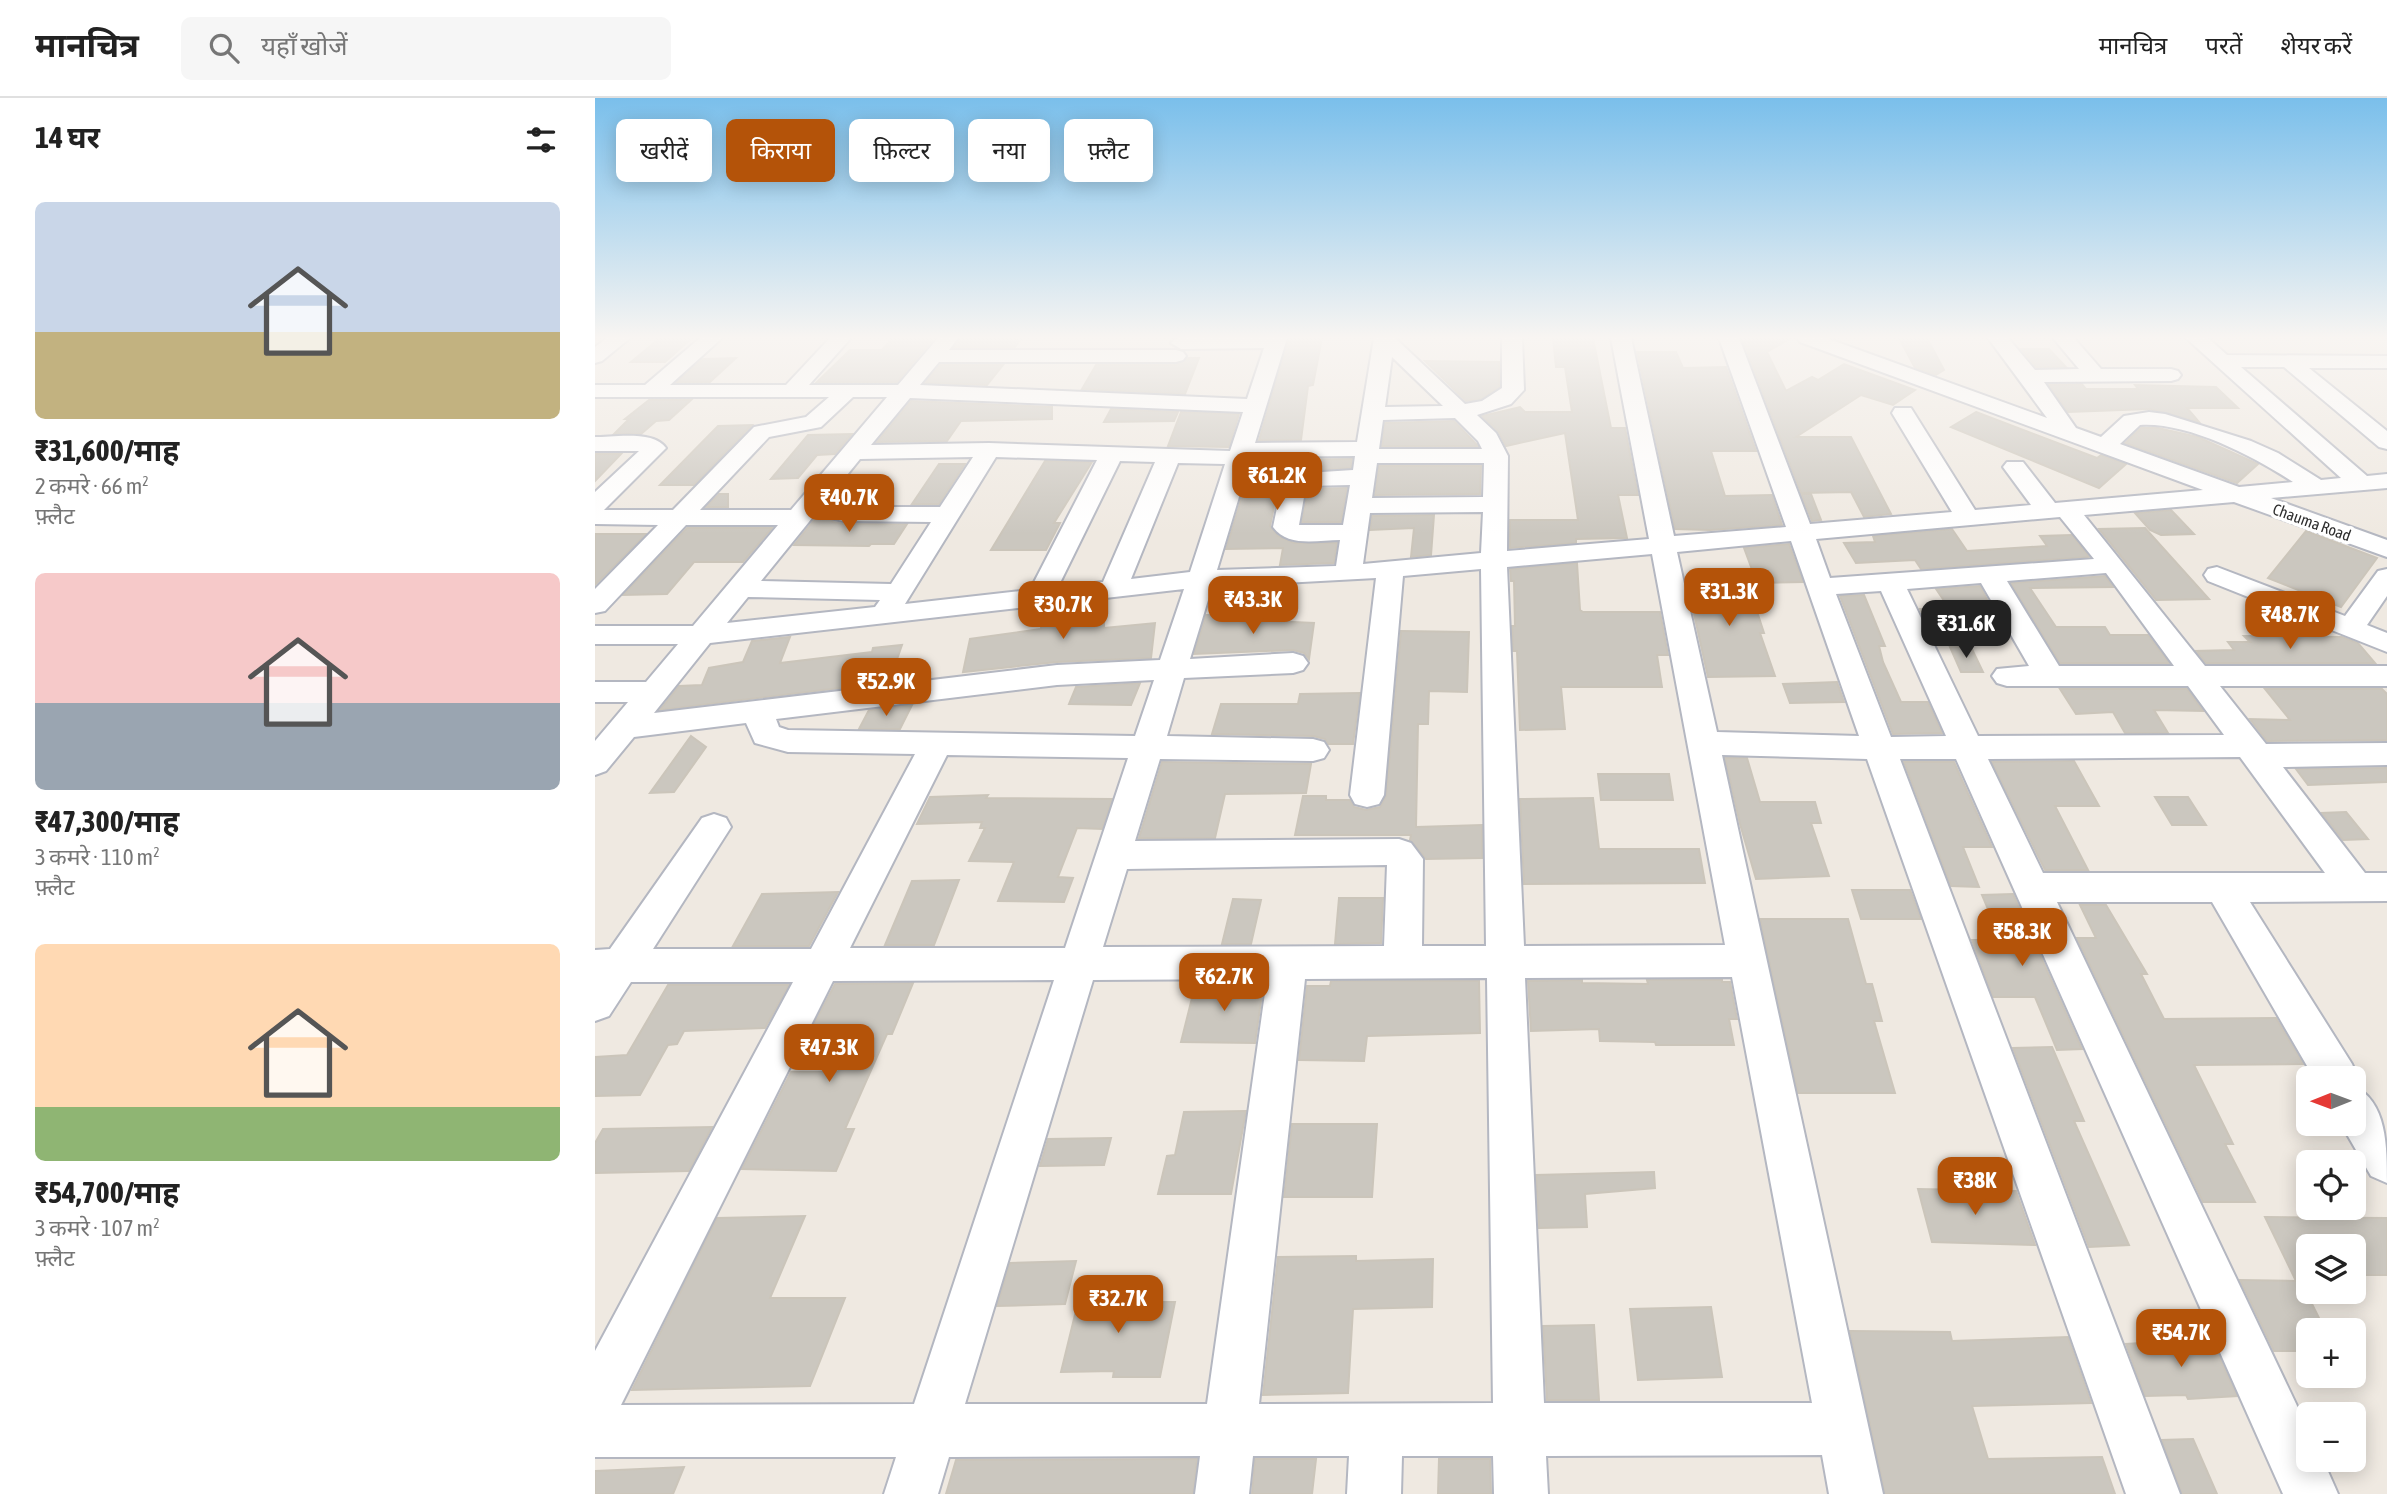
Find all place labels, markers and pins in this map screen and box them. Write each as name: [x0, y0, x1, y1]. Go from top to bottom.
pin: ₹61.2K: [1220, 452, 1334, 512]
pin: ₹40.7K: [792, 474, 906, 534]
pin: ₹31.3K: [1672, 568, 1786, 628]
pin: ₹43.3K: [1196, 576, 1310, 636]
pin: ₹30.7K: [1006, 582, 1120, 641]
pin: ₹48.7K: [2233, 592, 2347, 651]
pin: ₹31.6K: [1909, 601, 2023, 660]
pin: ₹52.9K: [829, 658, 943, 718]
pin: ₹58.3K: [1965, 908, 2079, 968]
pin: ₹62.7K: [1167, 954, 1281, 1013]
pin: ₹47.3K: [772, 1024, 886, 1084]
pin: ₹38K: [1934, 1158, 2016, 1217]
pin: ₹32.7K: [1061, 1276, 1175, 1335]
pin: ₹54.7K: [2124, 1310, 2238, 1369]

